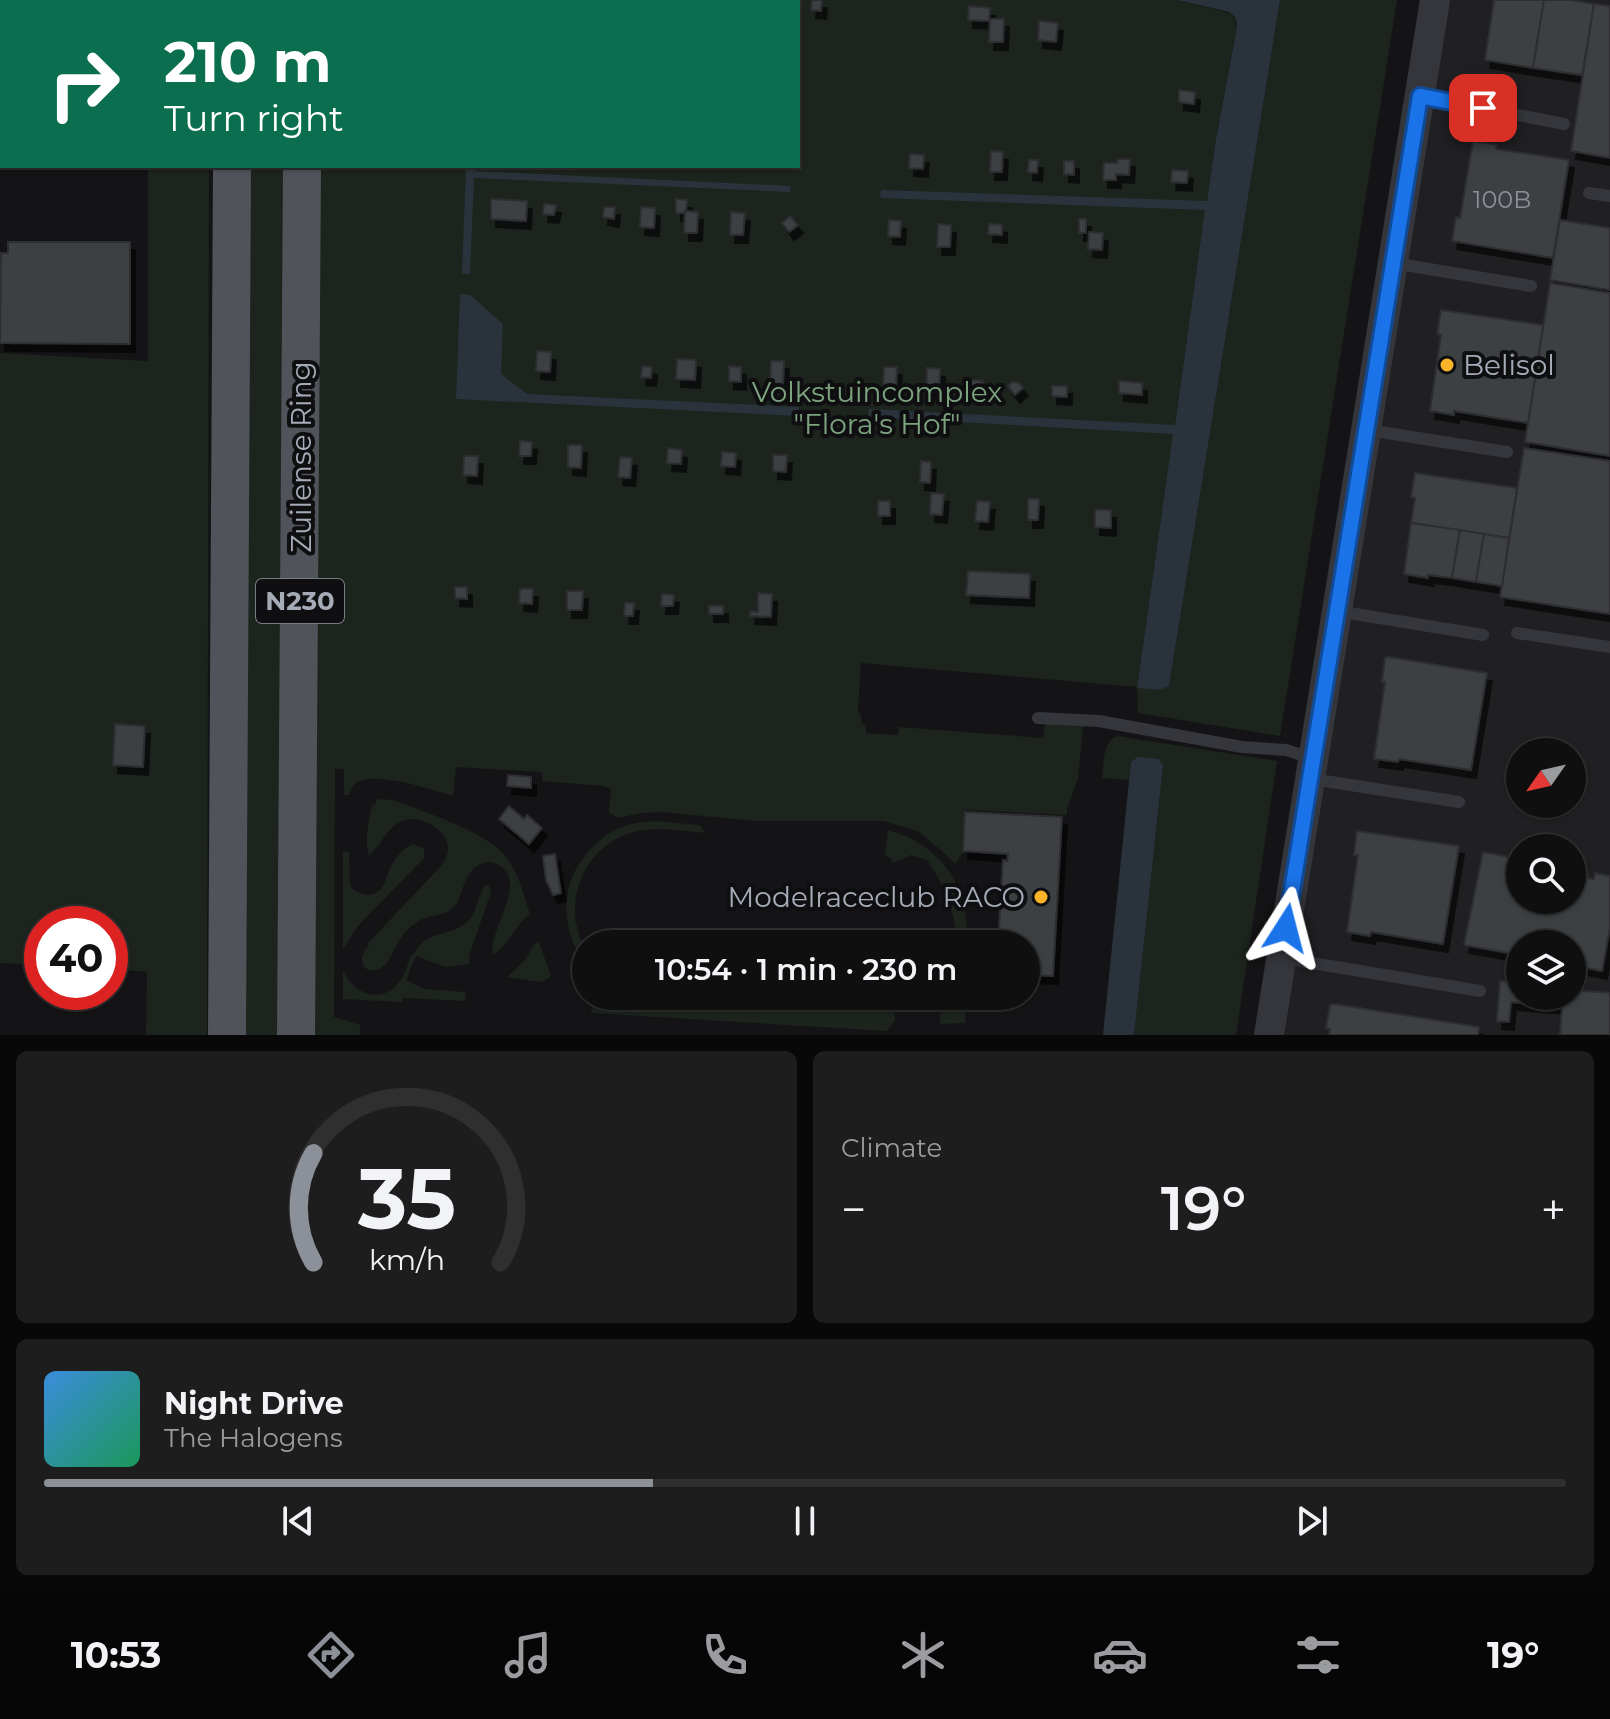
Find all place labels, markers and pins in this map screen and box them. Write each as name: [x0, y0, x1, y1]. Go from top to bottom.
pin: [1449, 74, 1517, 142]
place label: Belisol: [1463, 348, 1555, 382]
marker: Belisol: [1438, 356, 1456, 374]
place label: Modelraceclub RACO: [728, 880, 1025, 914]
marker: Modelraceclub RACO: [1032, 888, 1050, 906]

